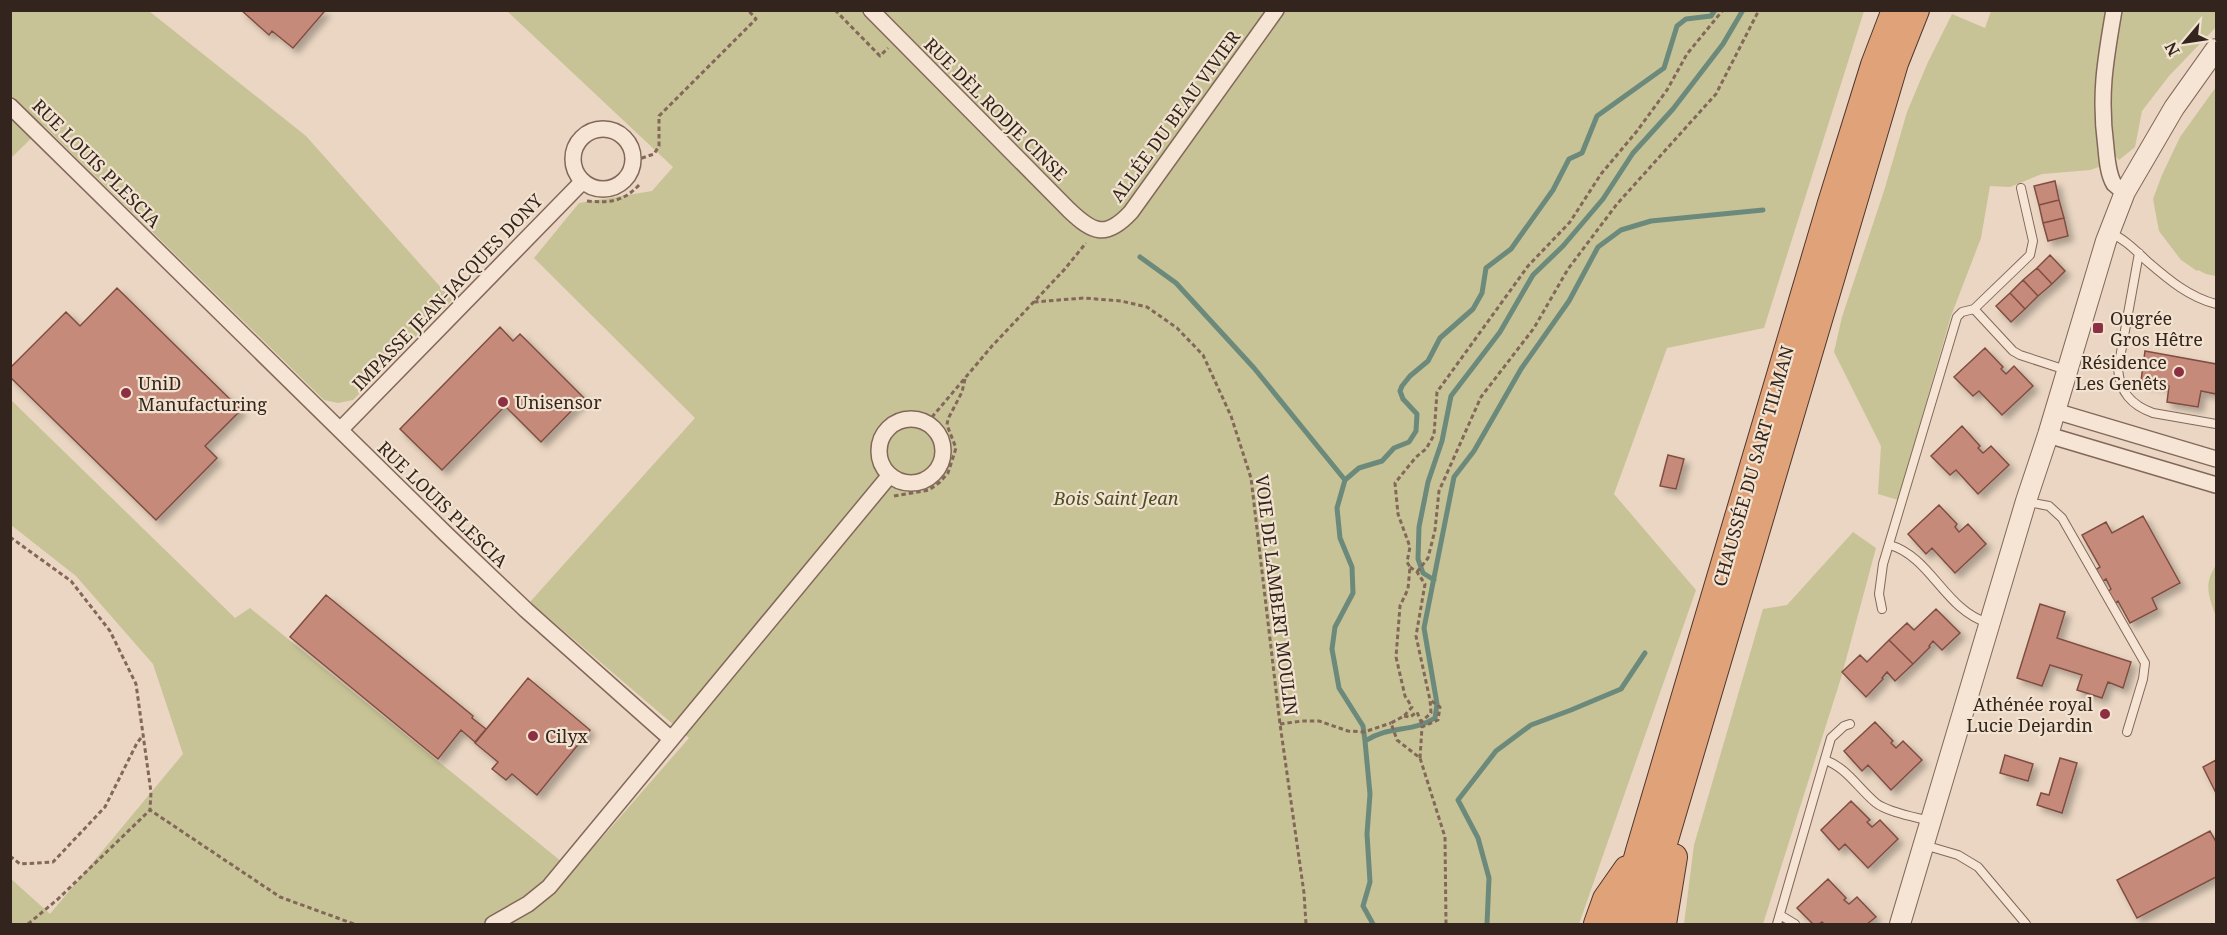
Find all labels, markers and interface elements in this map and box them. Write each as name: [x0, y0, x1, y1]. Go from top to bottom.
north arrow: [2155, 12, 2215, 72]
street label: ALLÉE DU BEAU VIVIER: [1105, 25, 1245, 207]
street label: RUE DÈL RODJE CINSE: [919, 32, 1073, 186]
text: N: [2159, 38, 2185, 60]
street label: RUE LOUIS PLESCIA: [28, 94, 167, 233]
street label: IMPASSE JEAN-JACQUES DONY: [347, 188, 548, 395]
place label: Ougrée Gros Hêtre: [2110, 306, 2203, 351]
marker: Ougrée Gros Hêtre: [2091, 321, 2105, 335]
street label: CHAUSSÉE DU SART TILMAN: [1707, 343, 1799, 589]
place label: Résidence Les Genêts: [2075, 350, 2167, 395]
marker: Résidence Les Genêts: [2172, 365, 2186, 379]
place label: UniD Manufacturing: [138, 371, 267, 416]
marker: UniD Manufacturing: [119, 386, 133, 400]
place label: Unisensor: [515, 390, 602, 414]
marker: Unisensor: [496, 395, 510, 409]
street label: RUE LOUIS PLESCIA: [373, 435, 514, 573]
street label: VOIE DE LAMBERT MOULIN: [1250, 473, 1304, 717]
park label: Bois Saint Jean: [1053, 486, 1179, 510]
place label: Athénée royal Lucie Dejardin: [1966, 692, 2093, 737]
marker: Athénée royal Lucie Dejardin: [2098, 707, 2112, 721]
place label: Cilyx: [545, 724, 589, 748]
marker: Cilyx: [526, 729, 540, 743]

